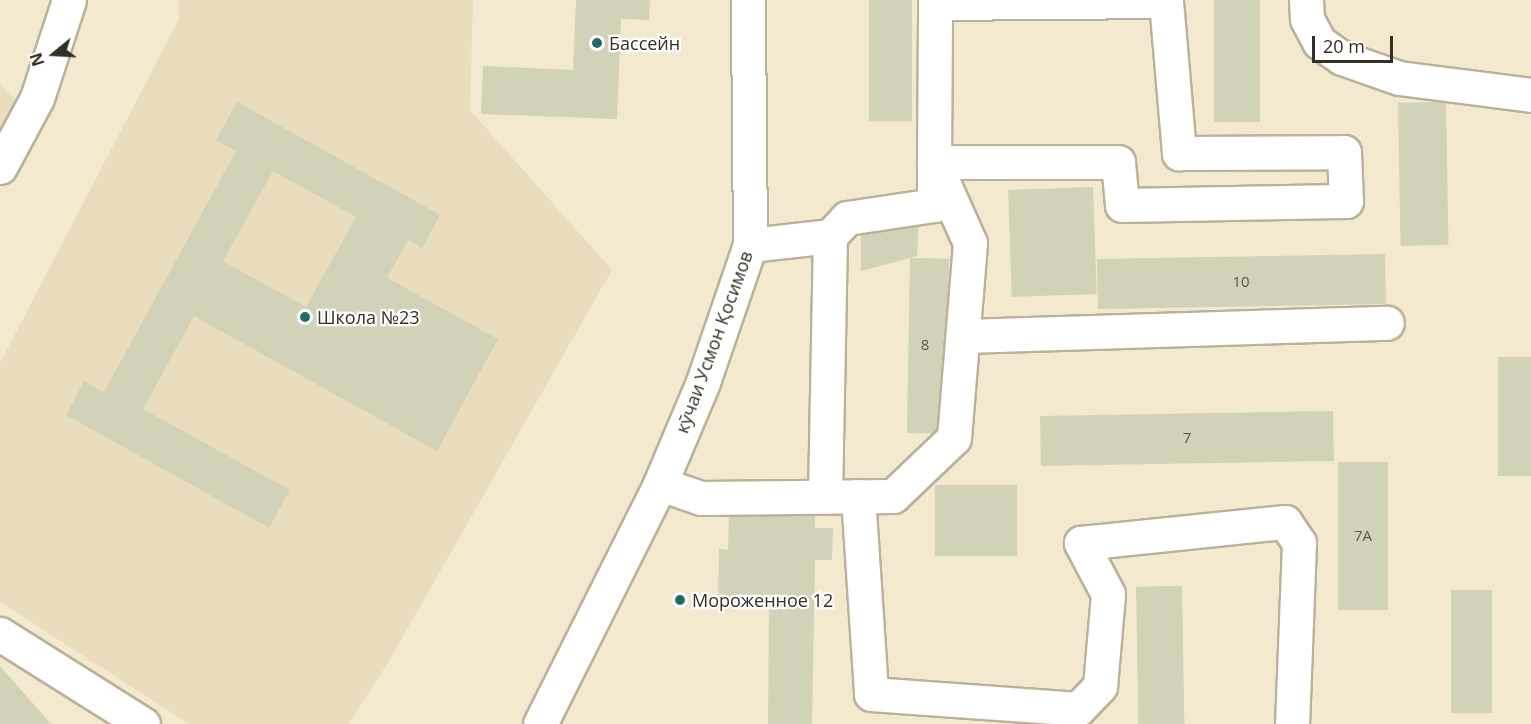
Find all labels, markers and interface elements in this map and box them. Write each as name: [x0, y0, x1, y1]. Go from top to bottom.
north arrow: [24, 24, 84, 84]
scale bar: [1315, 24, 1396, 62]
place label: Бассейн: [609, 32, 680, 54]
text: 20 m: [1323, 34, 1365, 58]
marker: Бассейн: [590, 36, 604, 50]
text: N: [24, 50, 49, 69]
street label: кӯчаи Усмон Қосимов: [671, 248, 757, 436]
house number: 10: [1232, 273, 1250, 291]
place label: Школа №23: [317, 306, 420, 328]
marker: Школа №23: [298, 310, 312, 324]
house number: 8: [921, 336, 929, 354]
house number: 7: [1183, 429, 1191, 447]
house number: 7А: [1354, 527, 1372, 545]
place label: Мороженное 12: [692, 589, 833, 611]
marker: Мороженное 12: [673, 593, 687, 607]

